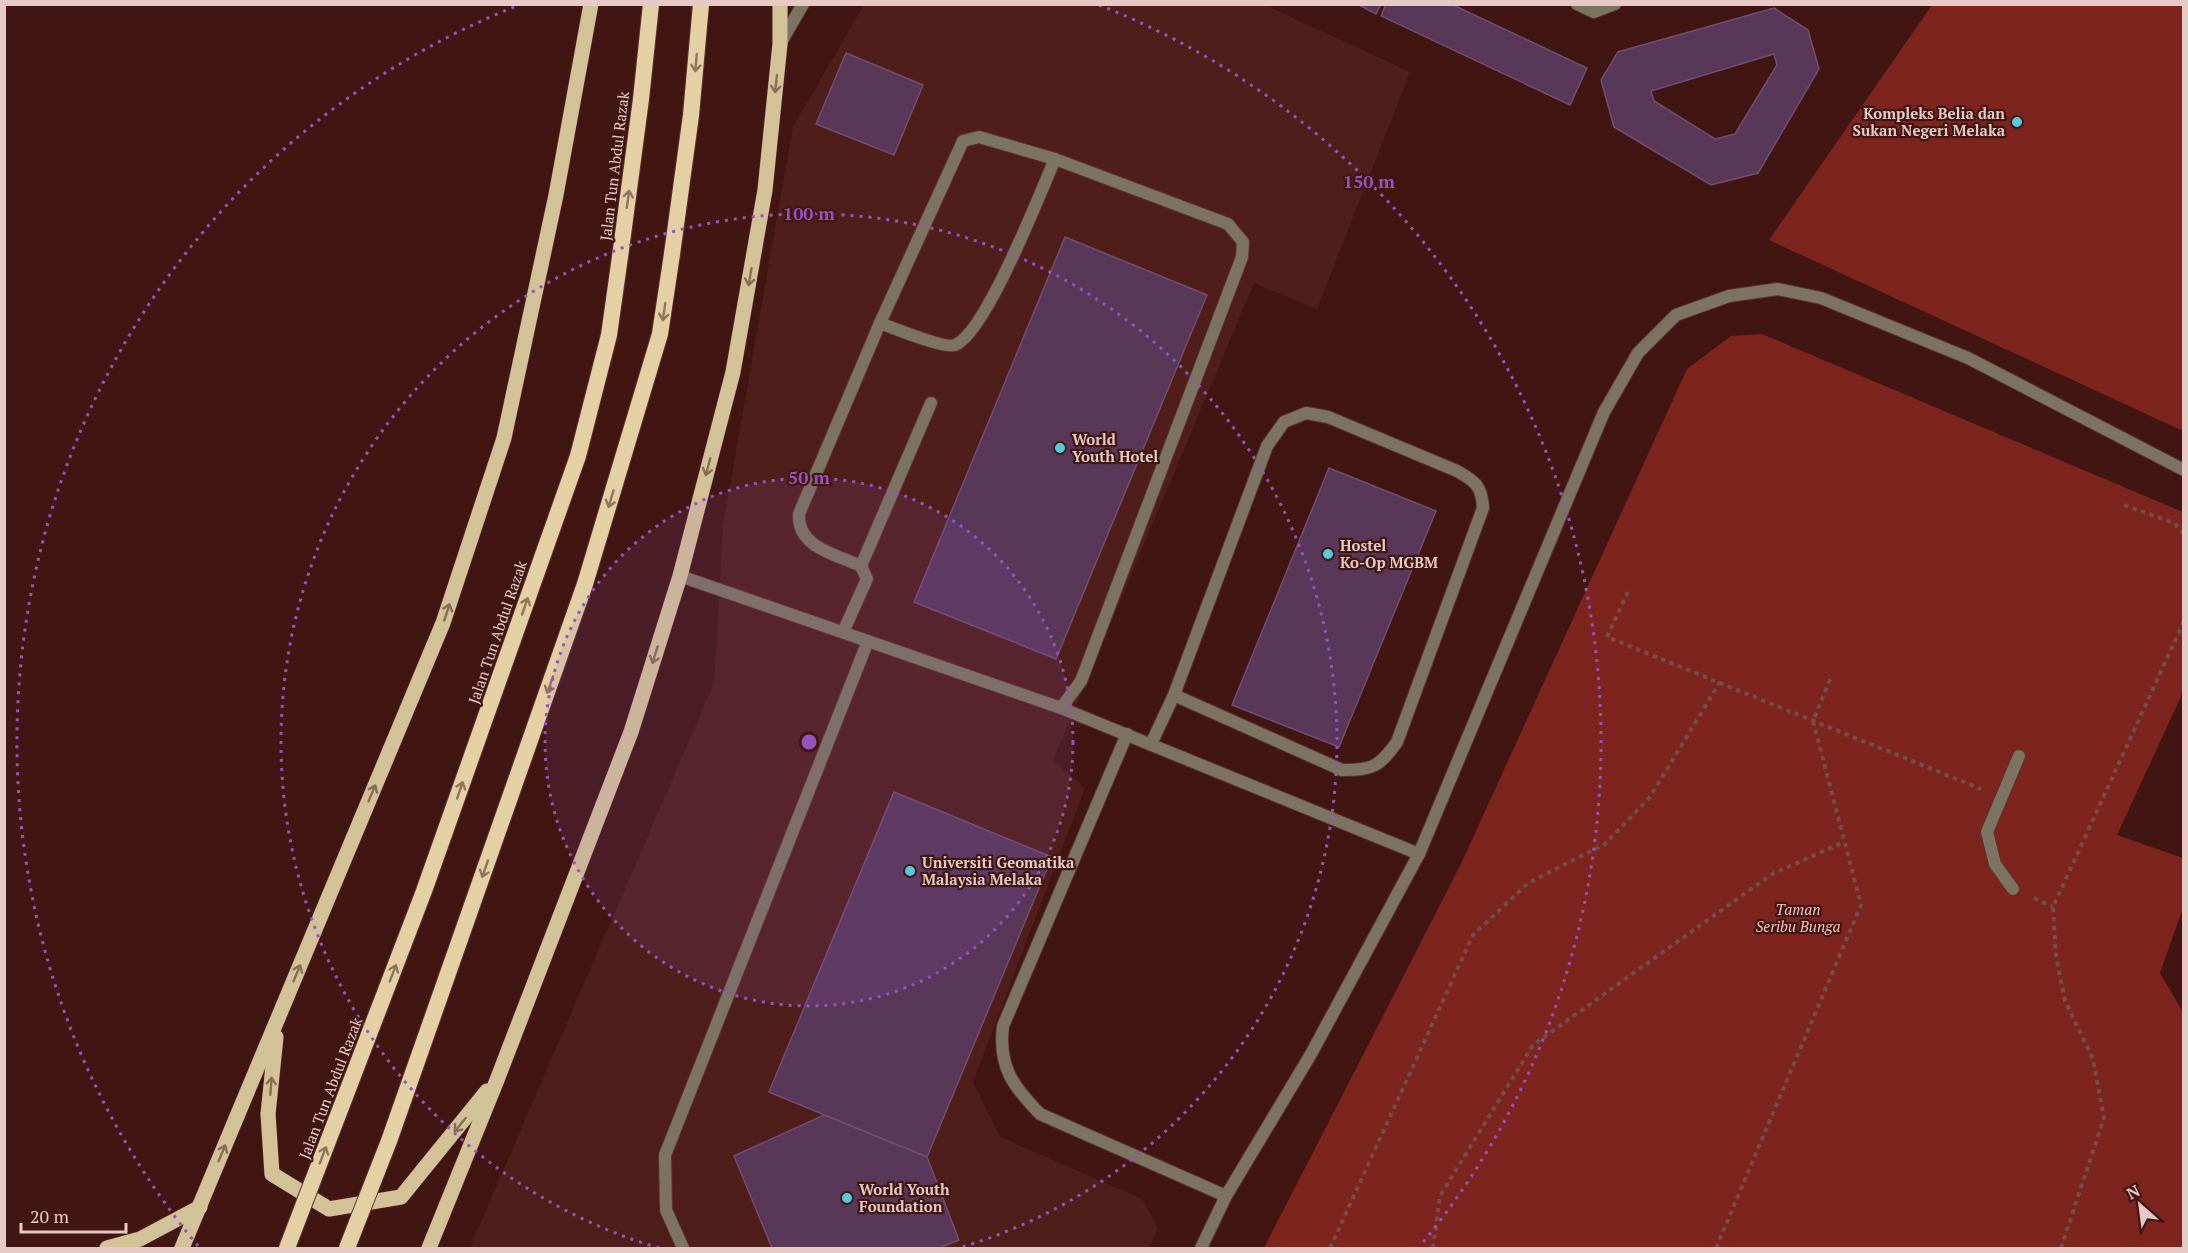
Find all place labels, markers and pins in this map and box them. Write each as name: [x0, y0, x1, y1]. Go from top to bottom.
place label: Kompleks Belia dan Sukan Negeri Melaka: [1853, 103, 2006, 140]
marker: Kompleks Belia dan Sukan Negeri Melaka: [2010, 115, 2024, 129]
place label: World Youth Hotel: [1072, 429, 1158, 466]
marker: World Youth Hotel: [1053, 441, 1067, 455]
place label: Hostel Ko-Op MGBM: [1340, 535, 1438, 572]
marker: Hostel Ko-Op MGBM: [1321, 547, 1335, 561]
centre of rings: [799, 732, 819, 752]
place label: Universiti Geomatika Malaysia Melaka: [922, 852, 1075, 889]
marker: Universiti Geomatika Malaysia Melaka: [903, 864, 917, 878]
place label: World Youth Foundation: [859, 1179, 950, 1216]
marker: World Youth Foundation: [840, 1191, 854, 1205]

